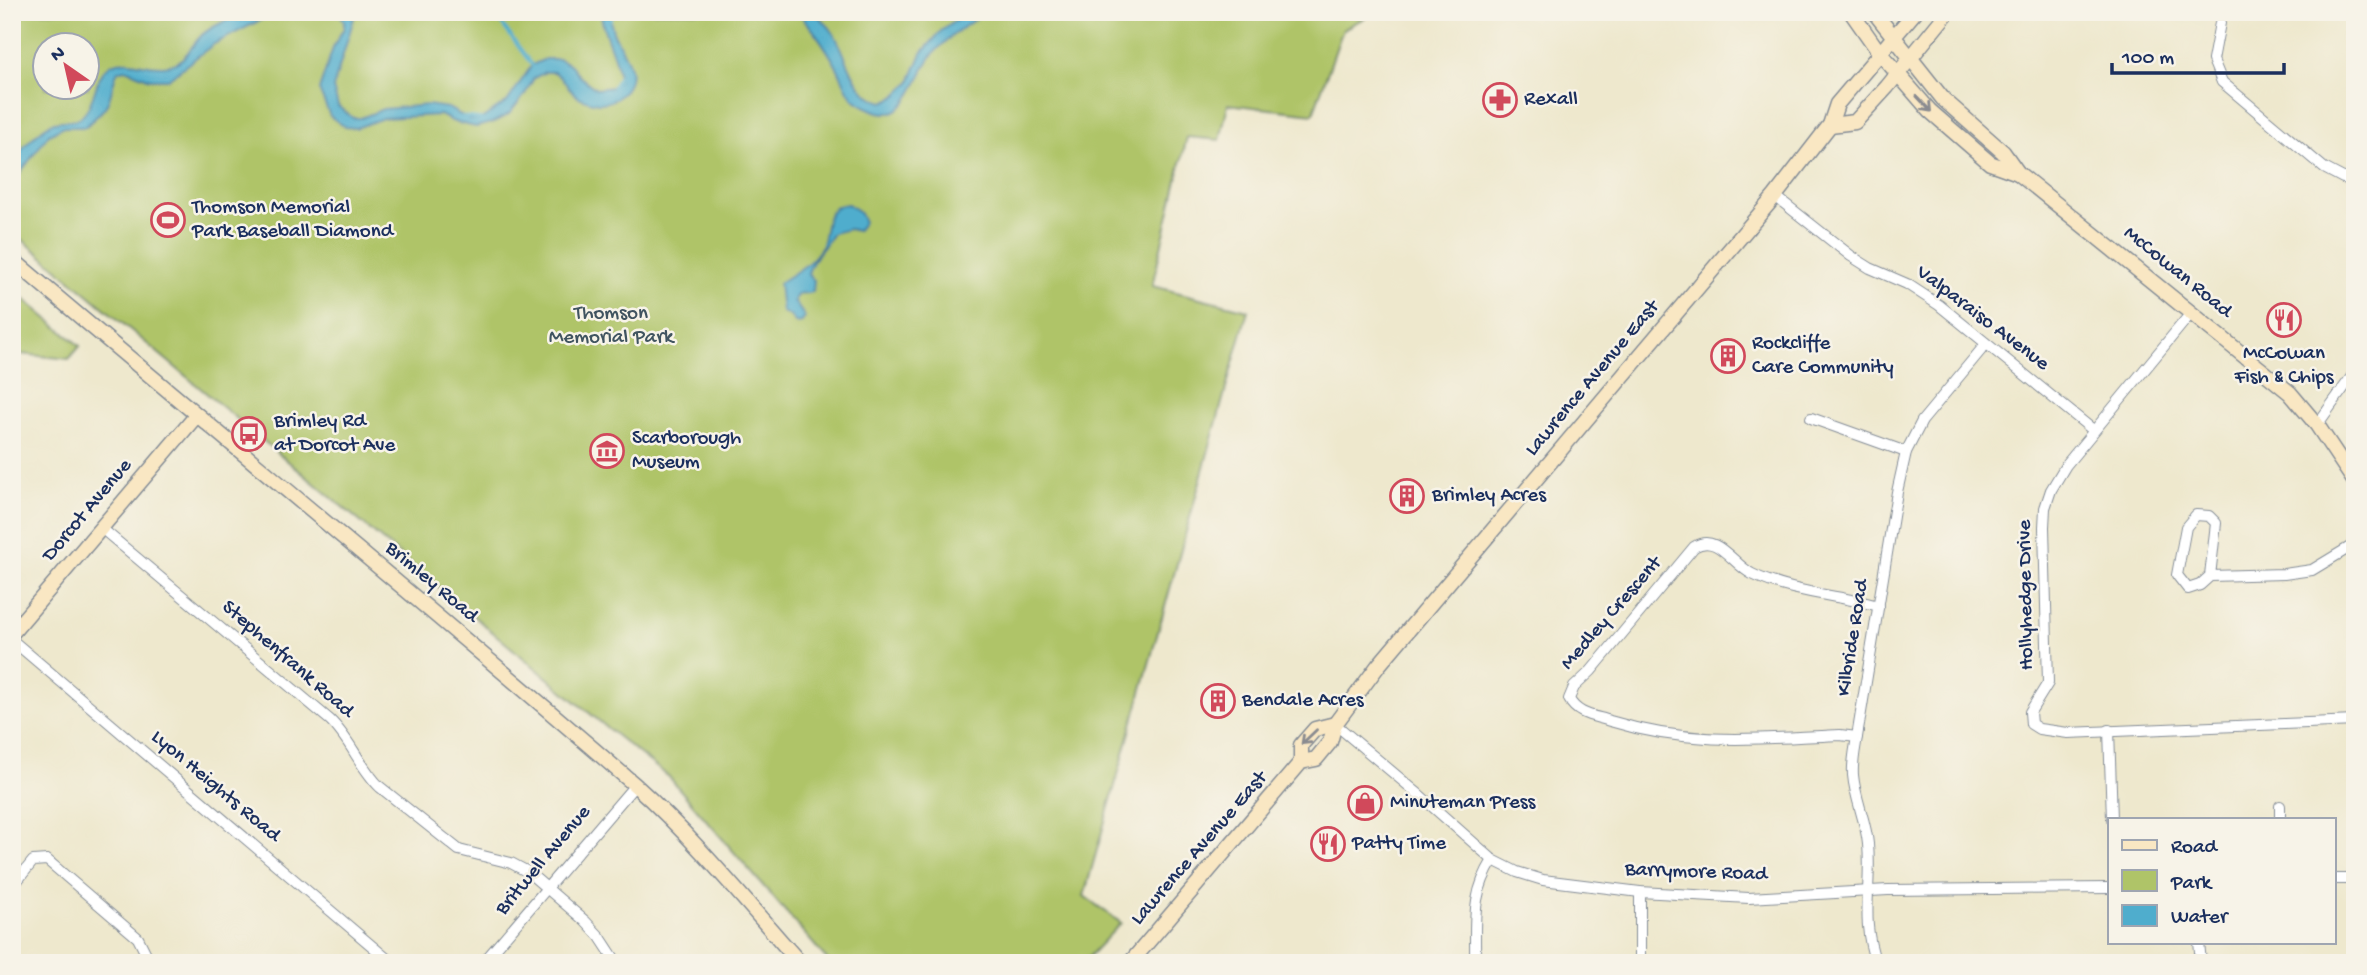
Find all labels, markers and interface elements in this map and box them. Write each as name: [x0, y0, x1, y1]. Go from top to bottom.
north arrow: [32, 32, 102, 102]
scale bar: [2112, 32, 2283, 76]
text: N: [47, 42, 70, 68]
text: 100 m: [2121, 47, 2174, 72]
pharmacy icon: Rexall: [1481, 81, 1519, 119]
place label: Rexall: [1524, 88, 1578, 113]
one-way arrow: [1916, 95, 1933, 112]
place label: Thomson Memorial Park Baseball Diamond: [191, 196, 395, 245]
sports icon: Thomson Memorial Park Baseball Diamond: [149, 201, 187, 239]
street label: McCowan Road: [2118, 222, 2238, 326]
street label: Valparaiso Avenue: [1910, 260, 2054, 378]
street label: Lawrence Avenue East: [1520, 294, 1667, 462]
restaurant icon: McCowan Fish & Chips: [2265, 301, 2303, 339]
park label: Thomson Memorial Park: [549, 302, 676, 351]
place label: Rockcliffe Care Community: [1752, 332, 1894, 381]
building icon: Rockcliffe Care Community: [1709, 337, 1747, 375]
place label: McCowan Fish & Chips: [2233, 342, 2335, 391]
place label: Brimley Rd at Dorcot Ave: [273, 410, 396, 459]
bus stop icon: Brimley Rd at Dorcot Ave: [230, 415, 268, 453]
place label: Scarborough Museum: [632, 427, 741, 476]
museum icon: Scarborough Museum: [588, 432, 626, 470]
street label: Dorcot Avenue: [36, 454, 139, 569]
building icon: Brimley Acres: [1388, 477, 1426, 515]
place label: Brimley Acres: [1431, 484, 1547, 509]
street label: Hollyhedge Drive: [2013, 518, 2041, 670]
street label: Brimley Road: [378, 536, 484, 630]
street label: Medley Crescent: [1556, 550, 1670, 676]
street label: Kilbride Road: [1832, 576, 1876, 698]
street label: Stephenfrank Road: [216, 596, 360, 725]
building icon: Bendale Acres: [1199, 682, 1237, 720]
place label: Bendale Acres: [1241, 689, 1365, 714]
street label: Lyon Heights Road: [145, 725, 286, 850]
one-way arrow: [1301, 728, 1318, 745]
street label: Lawrence Avenue East: [1126, 765, 1275, 931]
shop icon: Minuteman Press: [1346, 784, 1384, 822]
place label: Minuteman Press: [1390, 791, 1536, 816]
street label: Britwell Avenue: [490, 800, 598, 922]
legend: [2108, 818, 2336, 944]
restaurant icon: Patty Time: [1309, 825, 1347, 863]
place label: Patty Time: [1351, 832, 1447, 857]
text: Road: [2171, 836, 2219, 861]
street label: Barrymore Road: [1623, 858, 1769, 888]
text: Park: [2170, 872, 2214, 897]
text: Water: [2171, 906, 2229, 931]

